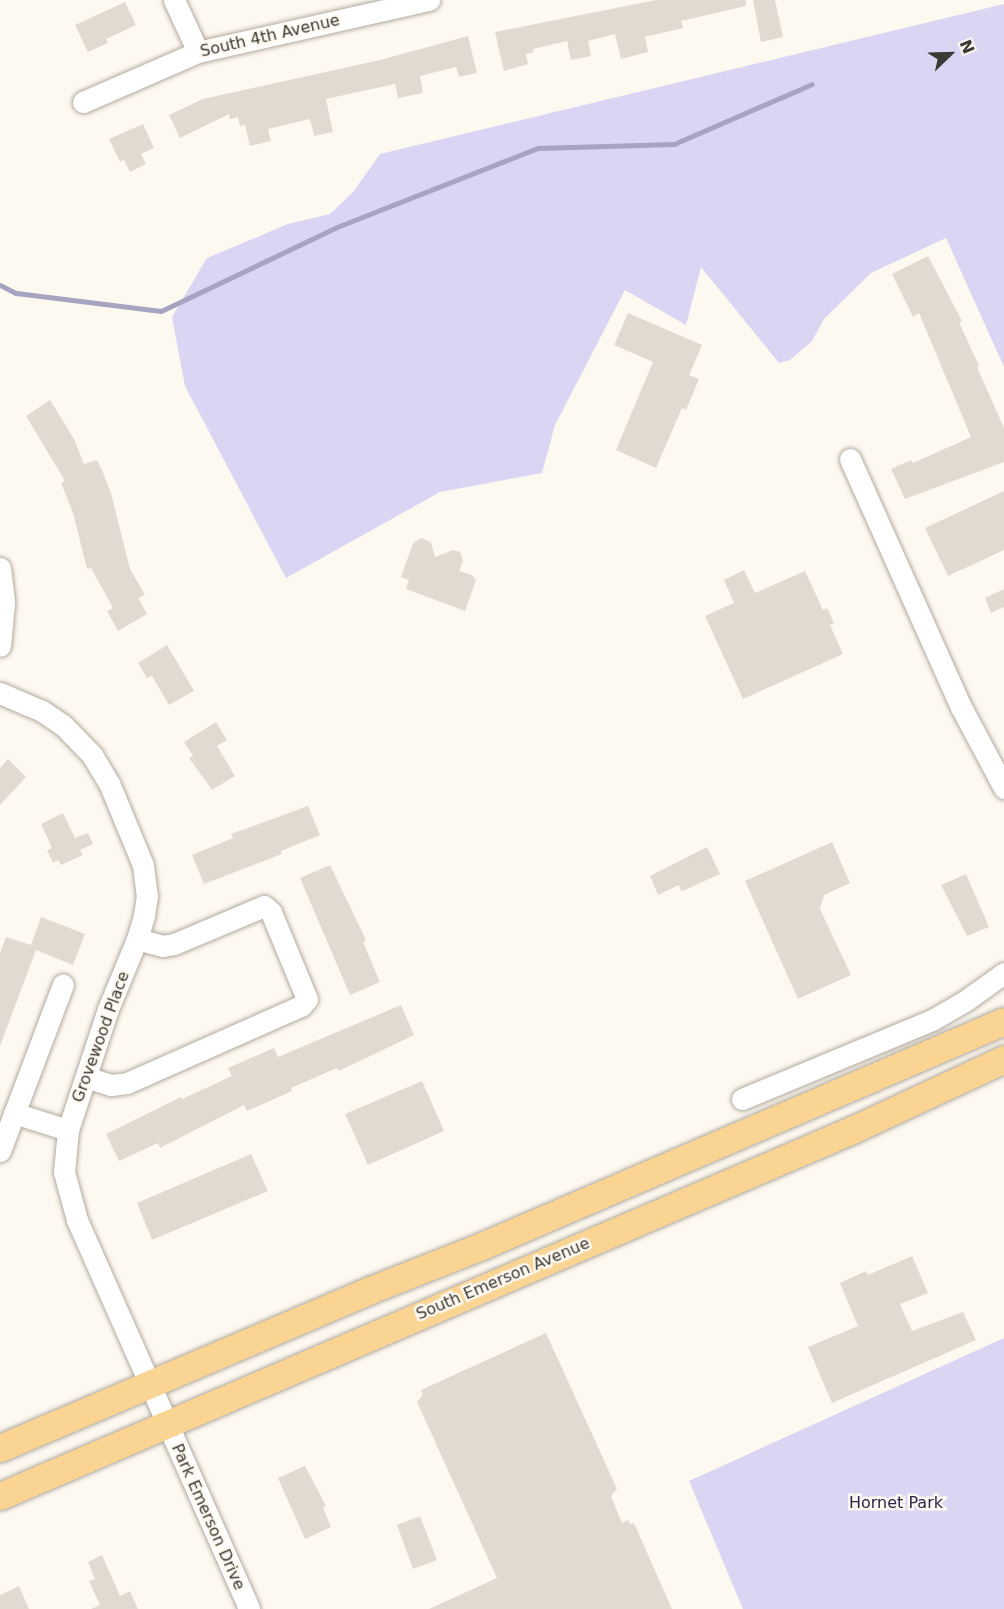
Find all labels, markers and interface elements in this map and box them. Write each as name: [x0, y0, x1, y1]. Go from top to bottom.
street label: South 4th Avenue: [198, 11, 342, 61]
north arrow: [920, 24, 980, 84]
text: N: [956, 37, 978, 57]
street label: Grovewood Place: [68, 969, 134, 1105]
street label: South Emerson Avenue: [413, 1234, 593, 1324]
street label: Park Emerson Drive: [167, 1441, 249, 1593]
park label: Hornet Park: [849, 1493, 943, 1513]

